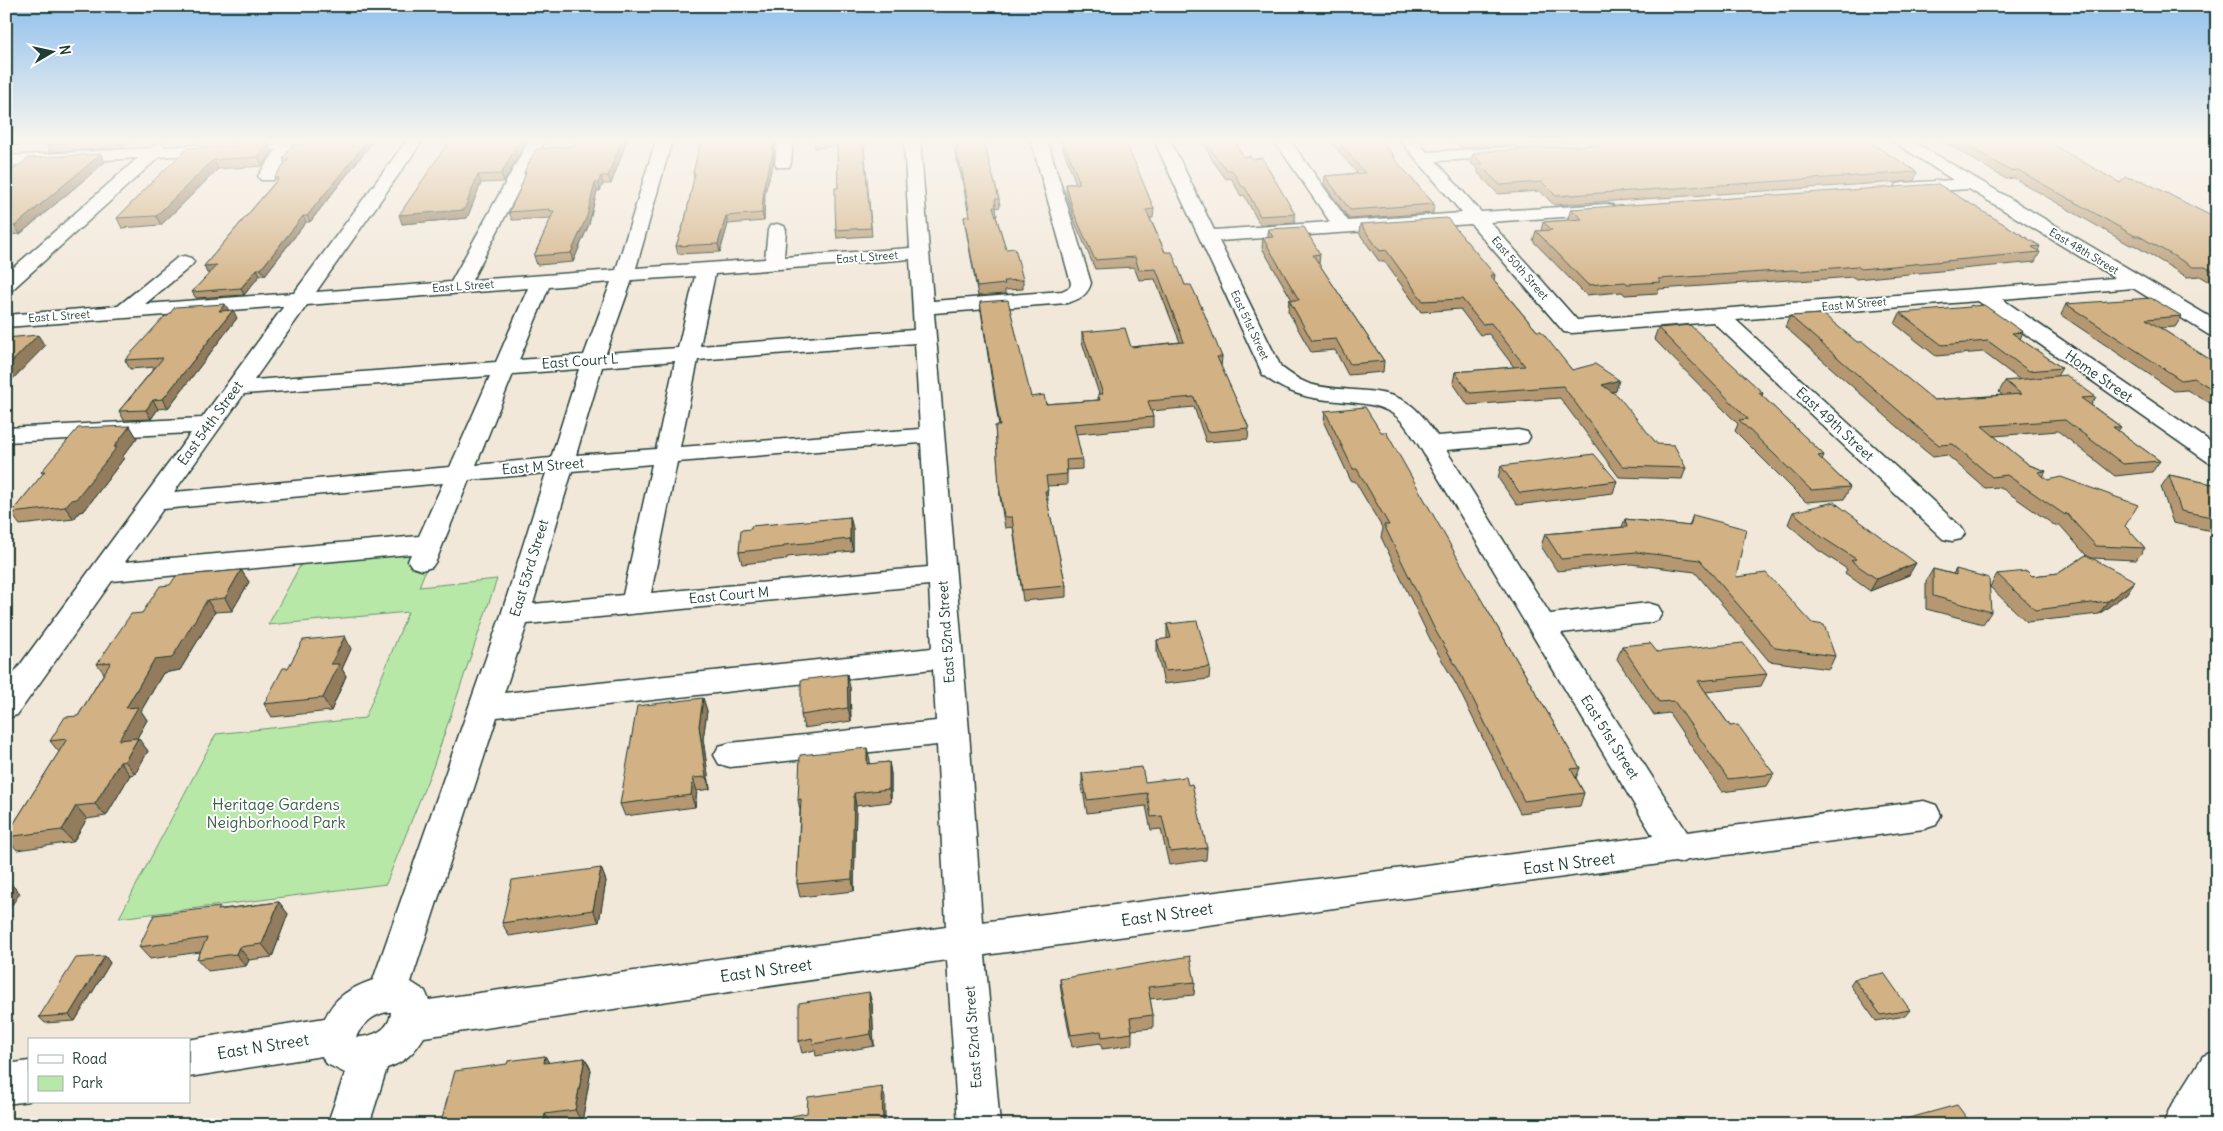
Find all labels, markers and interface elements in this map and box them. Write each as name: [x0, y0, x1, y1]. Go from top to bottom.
north arrow: [28, 28, 78, 78]
text: N: [55, 44, 74, 56]
street label: East 48th Street: [2047, 225, 2122, 277]
street label: East 50th Street: [1489, 233, 1552, 303]
street label: East L Street: [836, 248, 899, 266]
street label: East L Street: [432, 277, 495, 295]
street label: East 51st Street: [1228, 288, 1272, 362]
street label: East M Street: [1821, 294, 1887, 314]
street label: East L Street: [28, 307, 91, 325]
street label: Home Street: [2062, 346, 2137, 406]
street label: East Court L: [541, 349, 619, 373]
street label: East 54th Street: [173, 377, 247, 469]
street label: East 49th Street: [1792, 383, 1878, 465]
street label: East M Street: [501, 453, 585, 479]
street label: East 53rd Street: [506, 517, 552, 619]
street label: East 52nd Street: [933, 580, 959, 684]
street label: East Court M: [688, 583, 770, 607]
street label: East 51st Street: [1577, 692, 1643, 783]
park label: Heritage Gardens Neighborhood Park: [206, 794, 346, 832]
street label: East N Street: [1522, 847, 1617, 879]
street label: East N Street: [1120, 898, 1215, 930]
street label: East N Street: [719, 954, 814, 986]
street label: East 52nd Street: [960, 985, 986, 1089]
street label: East N Street: [216, 1029, 311, 1063]
legend: [28, 1038, 190, 1104]
text: Road: [72, 1049, 107, 1068]
text: Park: [72, 1073, 103, 1092]

